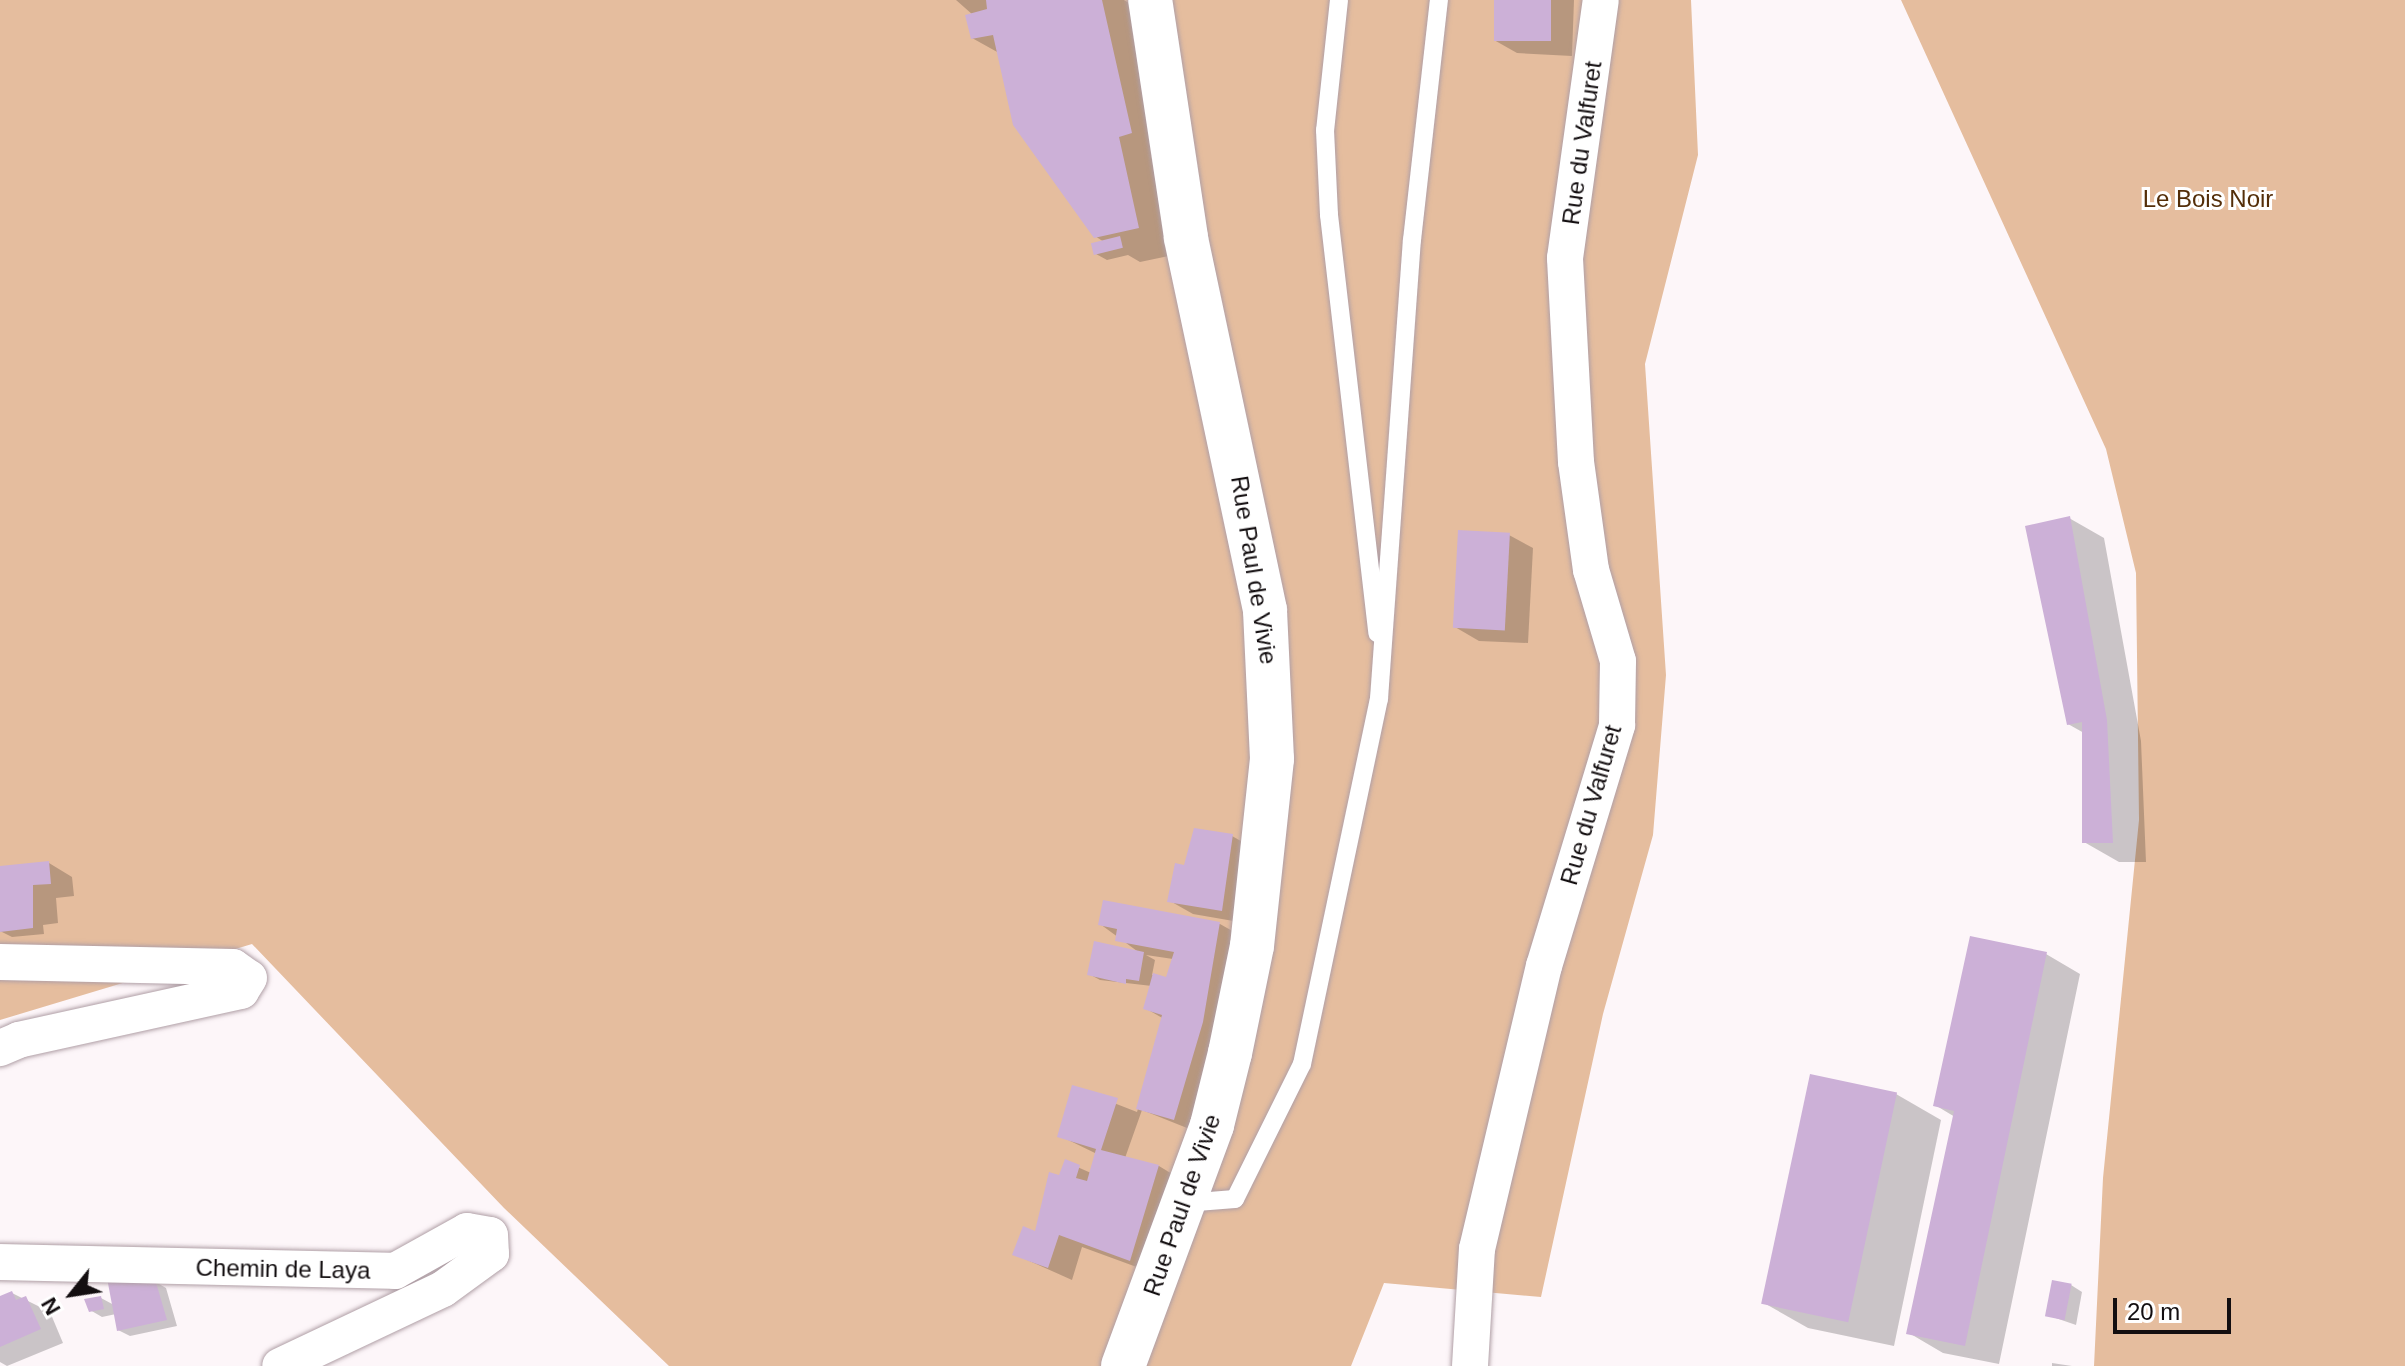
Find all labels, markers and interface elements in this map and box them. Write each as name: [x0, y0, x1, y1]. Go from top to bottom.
street label: Rue du Valfuret: [1556, 59, 1608, 227]
park label: Le Bois Noir: [2143, 185, 2273, 213]
street label: Rue Paul de Vivie: [1225, 474, 1283, 666]
street label: Rue du Valfuret: [1554, 722, 1628, 888]
street label: Rue Paul de Vivie: [1137, 1110, 1227, 1300]
street label: Chemin de Laya: [195, 1253, 371, 1285]
north arrow: [32, 1254, 112, 1334]
scale bar: [2117, 1282, 2235, 1332]
text: N: [36, 1293, 66, 1319]
text: 20 m: [2127, 1298, 2180, 1325]

